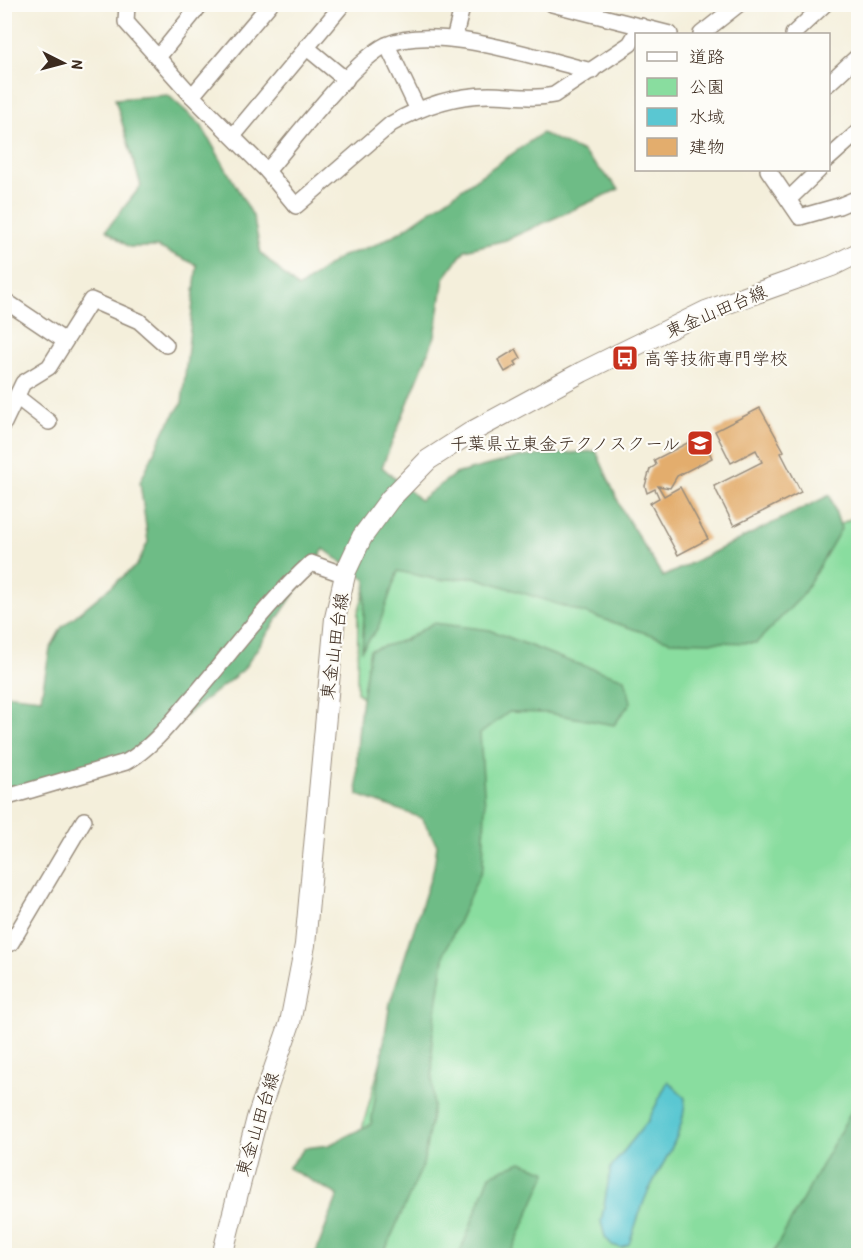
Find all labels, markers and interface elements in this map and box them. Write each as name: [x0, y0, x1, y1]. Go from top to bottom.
north arrow: [33, 33, 93, 93]
legend: [635, 33, 830, 171]
text: 道路: [689, 44, 725, 69]
text: N: [66, 59, 89, 70]
text: 公園: [689, 74, 725, 99]
text: 水域: [689, 104, 725, 129]
text: 建物: [689, 134, 725, 159]
street label: 東金山田台線: [661, 278, 771, 344]
bus stop icon: 高等技術専門学校: [610, 343, 640, 373]
place label: 高等技術専門学校: [644, 346, 788, 371]
school or university icon: 千葉県立東金テクノスクール: [685, 428, 715, 458]
place label: 千葉県立東金テクノスクール: [450, 431, 680, 456]
street label: 東金山田台線: [314, 591, 354, 701]
street label: 東金山田台線: [229, 1069, 285, 1179]

